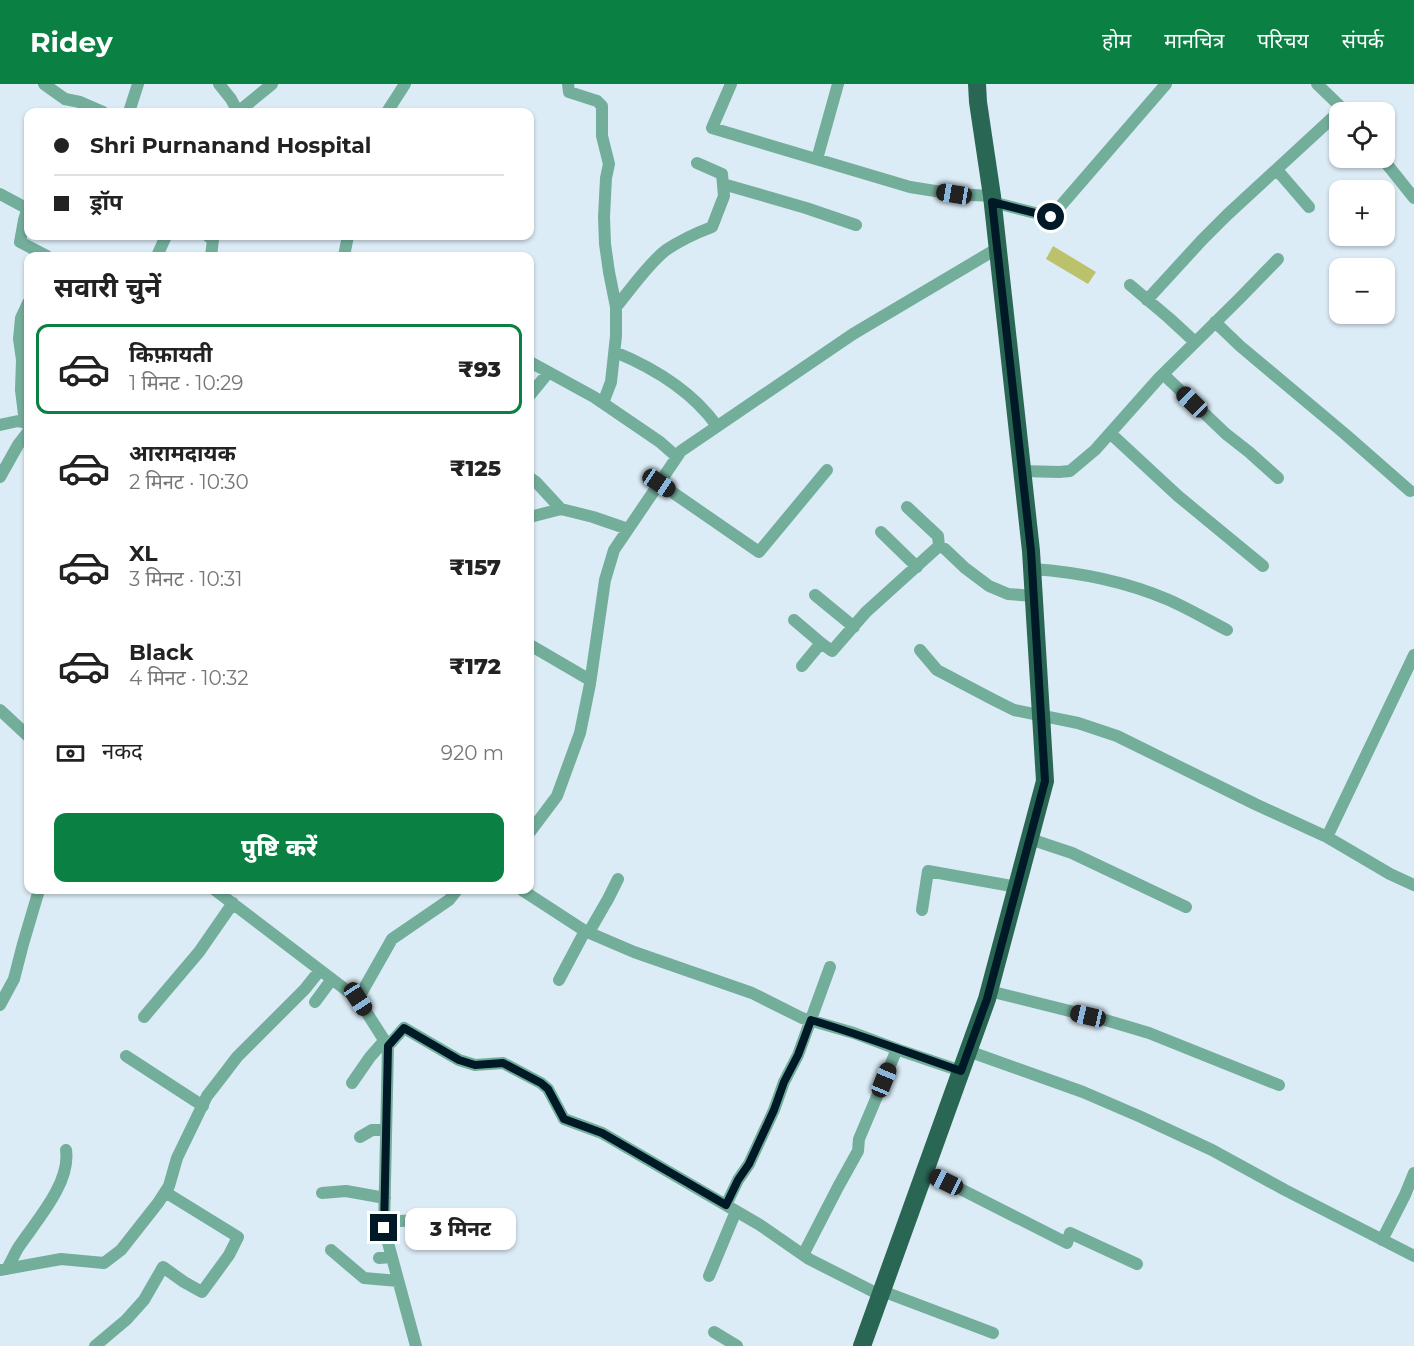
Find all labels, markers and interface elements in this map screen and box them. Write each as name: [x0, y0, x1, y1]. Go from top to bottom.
text: Ridey: [30, 25, 113, 59]
text: होम: [1102, 28, 1131, 53]
text: मानचित्र: [1164, 28, 1224, 53]
text: परिचय: [1257, 28, 1309, 53]
text: संपर्क: [1342, 28, 1384, 53]
map controls: [1329, 102, 1395, 324]
button: locate: [1329, 102, 1395, 168]
text: Shri Purnanand Hospital: [90, 132, 371, 159]
button: +: [1329, 180, 1395, 246]
car: [935, 182, 973, 206]
text: ड्रॉप: [90, 189, 123, 216]
route start: [1037, 203, 1064, 230]
button: −: [1329, 258, 1395, 324]
text: सवारी चुनें: [54, 271, 161, 304]
text: किफ़ायती: [129, 341, 213, 368]
icon: car: [57, 342, 111, 396]
text: ₹93: [458, 356, 501, 383]
text: 1 मिनट · 10:29: [129, 371, 244, 395]
car: [1173, 383, 1211, 421]
text: आरामदायक: [129, 440, 236, 467]
icon: car: [57, 441, 111, 495]
text: ₹125: [450, 455, 501, 482]
car: [639, 465, 679, 501]
text: 2 मिनट · 10:30: [129, 470, 249, 494]
icon: car: [57, 540, 111, 594]
text: XL: [129, 540, 158, 567]
text: ₹157: [449, 554, 501, 581]
text: 3 मिनट · 10:31: [129, 567, 243, 591]
icon: car: [57, 639, 111, 693]
text: Black: [129, 639, 193, 666]
text: ₹172: [449, 653, 501, 680]
text: 4 मिनट · 10:32: [129, 666, 249, 690]
icon: cash: [54, 737, 87, 770]
text: नकद: [102, 738, 143, 765]
text: 920 m: [441, 741, 504, 765]
button: पुष्टि करें: [54, 813, 504, 882]
car: [341, 979, 375, 1019]
car: [1068, 1003, 1108, 1029]
car: [869, 1060, 899, 1100]
car: [926, 1166, 966, 1198]
callout: 3 मिनट: [405, 1207, 516, 1249]
route end: [370, 1214, 397, 1241]
text: 3 मिनट: [430, 1217, 491, 1241]

